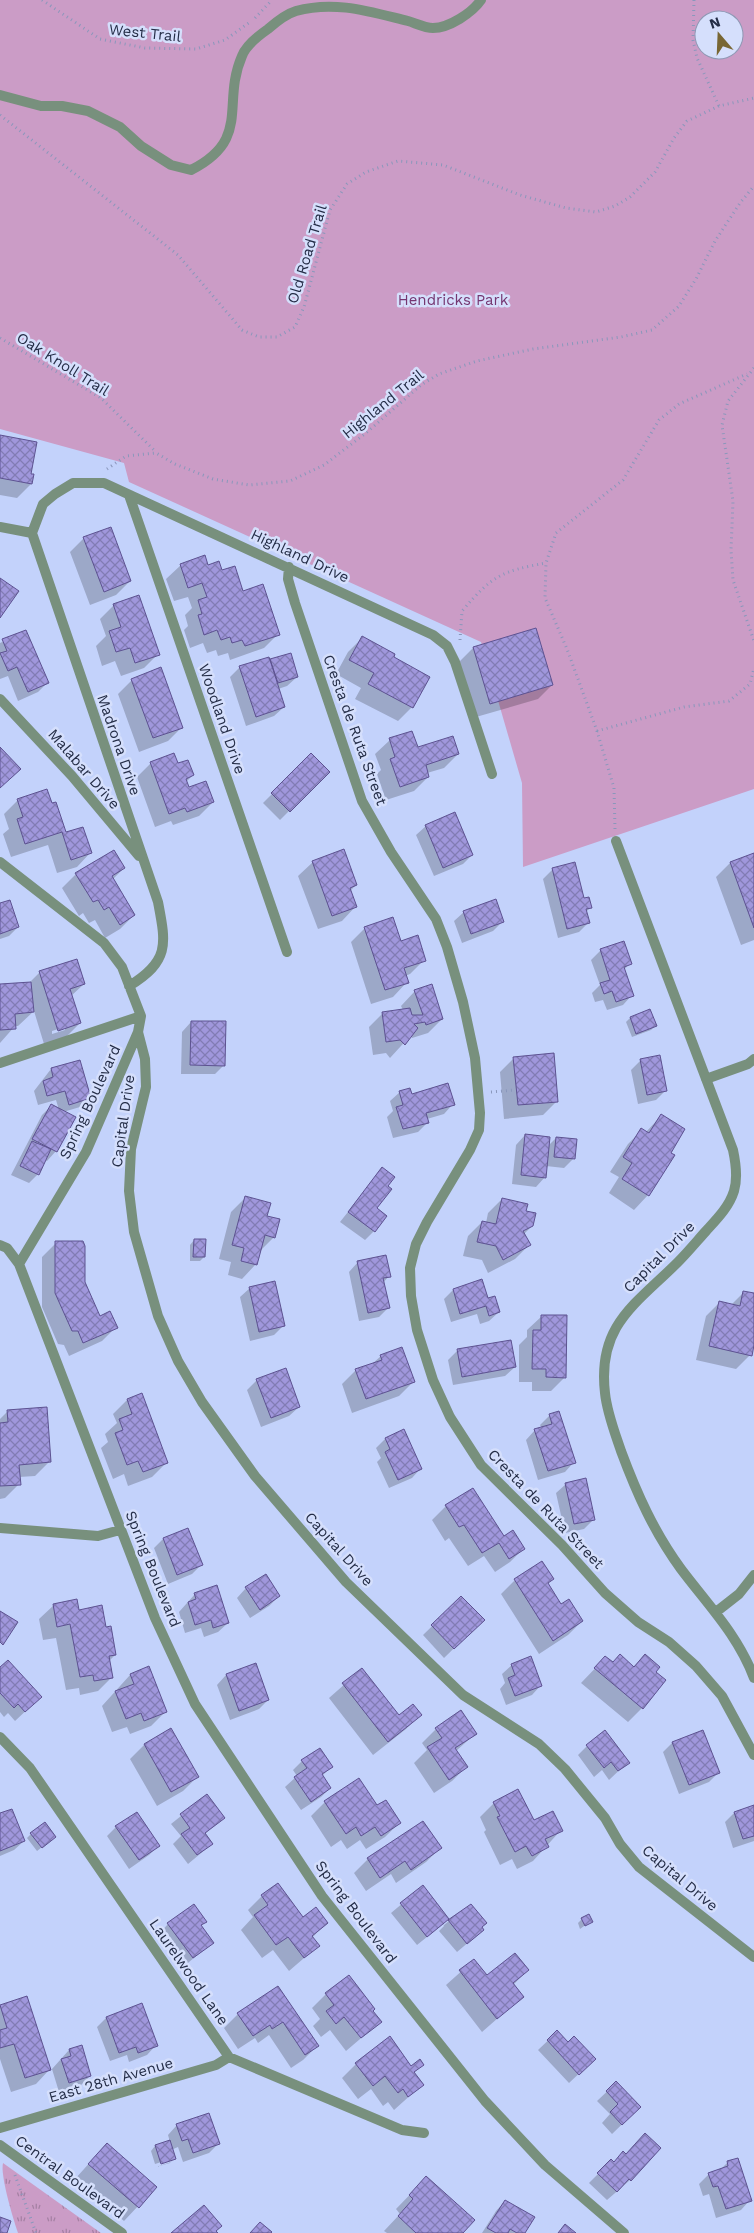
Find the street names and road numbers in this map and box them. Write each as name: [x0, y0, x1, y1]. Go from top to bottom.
street label: West Trail: [108, 20, 182, 46]
street label: Old Road Trail: [283, 202, 331, 306]
street label: Oak Knoll Trail: [13, 328, 113, 400]
street label: Highland Trail: [339, 365, 428, 442]
street label: Highland Drive: [248, 525, 352, 587]
street label: Cresta de Ruta Street: [319, 652, 391, 809]
street label: Woodland Drive: [195, 661, 249, 777]
street label: Madrona Drive: [93, 692, 145, 798]
street label: Malabar Drive: [44, 725, 124, 813]
street label: Spring Boulevard: [56, 1042, 124, 1162]
street label: Capital Drive: [108, 1073, 138, 1169]
street label: Capital Drive: [620, 1218, 698, 1296]
street label: Cresta de Ruta Street: [484, 1445, 608, 1573]
street label: Spring Boulevard: [121, 1508, 185, 1630]
street label: Capital Drive: [301, 1508, 377, 1590]
street label: Capital Drive: [638, 1841, 722, 1915]
street label: Spring Boulevard: [312, 1857, 400, 1967]
street label: Laurelwood Lane: [146, 1915, 232, 2029]
street label: East 28th Avenue: [47, 2054, 175, 2106]
street label: Central Boulevard: [12, 2131, 128, 2223]

